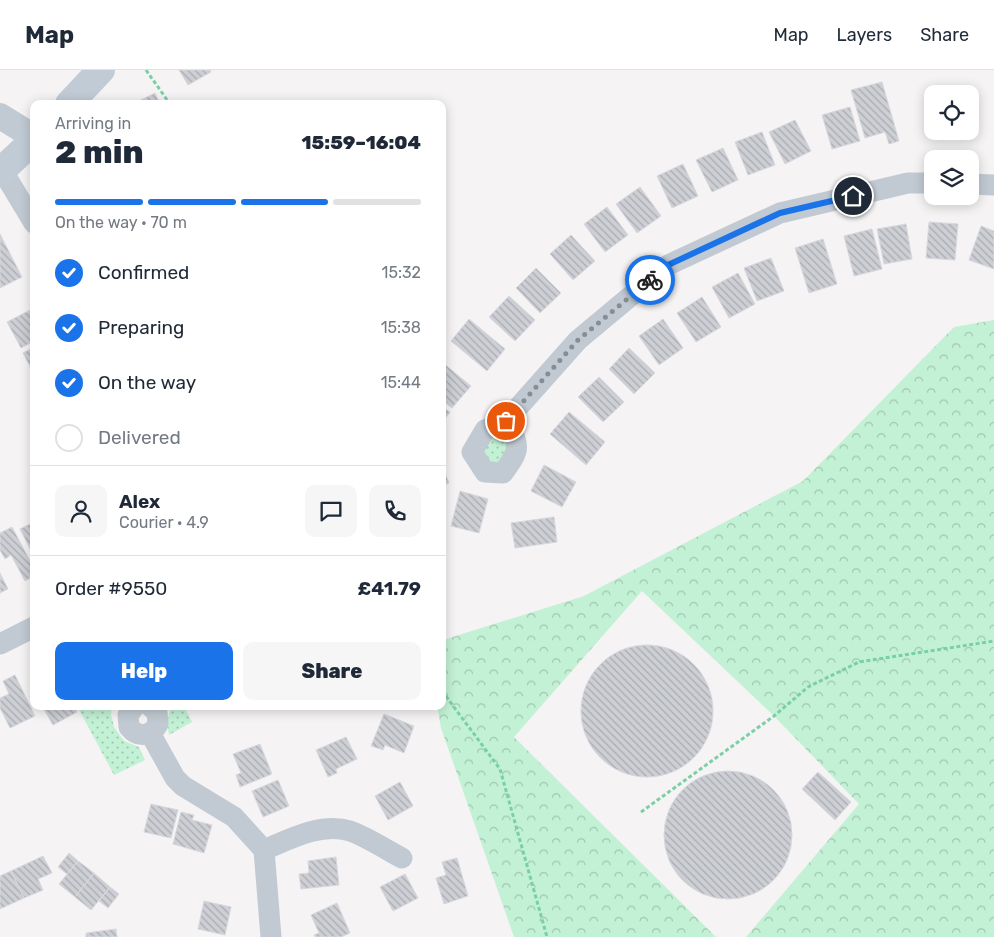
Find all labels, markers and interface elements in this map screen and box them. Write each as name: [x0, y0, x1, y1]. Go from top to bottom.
text: Map: [25, 21, 74, 49]
text: Map: [774, 24, 809, 46]
text: Layers: [837, 24, 892, 46]
text: Share: [920, 24, 969, 46]
map controls: [924, 85, 979, 205]
button: locate: [924, 85, 979, 140]
text: Arriving in: [55, 114, 131, 133]
text: 15:59–16:04: [302, 131, 421, 154]
text: 2 min: [55, 133, 144, 171]
button: layers: [924, 150, 979, 205]
pin: [832, 175, 874, 217]
icon: home: [839, 182, 867, 210]
text: On the way · 70 m: [55, 213, 187, 232]
courier: [625, 255, 675, 305]
icon: check: [55, 259, 83, 287]
text: Confirmed: [98, 261, 189, 284]
text: 15:32: [382, 263, 421, 282]
icon: bike: [636, 266, 664, 294]
icon: check: [55, 314, 83, 342]
text: Preparing: [98, 316, 184, 339]
text: 15:38: [381, 318, 421, 337]
icon: check: [55, 369, 83, 397]
text: On the way: [98, 371, 196, 394]
text: 15:44: [381, 373, 421, 392]
pin: [485, 400, 527, 442]
icon: bag: [492, 407, 520, 435]
text: Delivered: [98, 426, 181, 449]
button: person: [55, 485, 107, 537]
button: chat: [305, 485, 357, 537]
button: phone: [369, 485, 421, 537]
text: Alex: [119, 490, 160, 513]
text: Courier · 4.9: [119, 513, 209, 532]
text: Order #9550: [55, 577, 167, 600]
text: £41.79: [357, 577, 421, 600]
button: Help: [55, 642, 233, 700]
button: Share: [243, 642, 421, 700]

